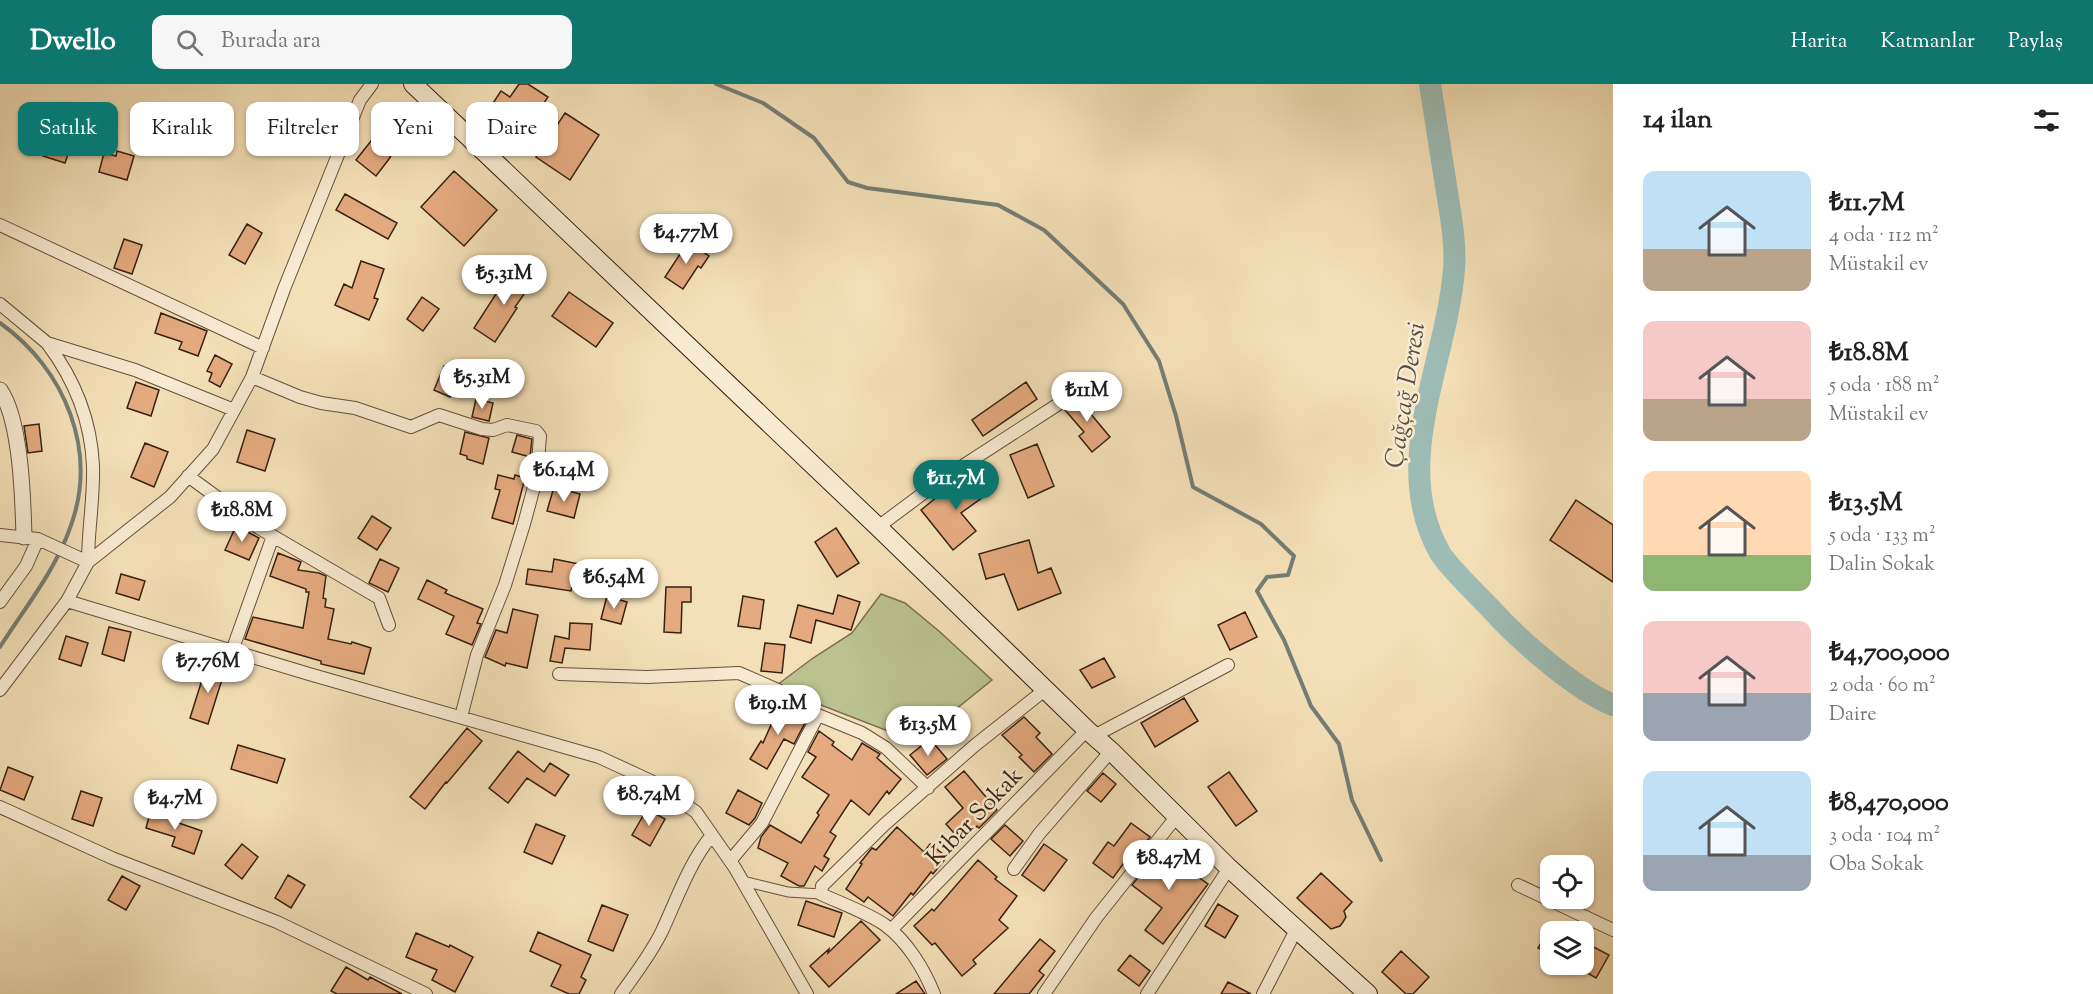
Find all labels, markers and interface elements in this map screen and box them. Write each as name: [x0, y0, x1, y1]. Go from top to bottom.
search box: [152, 15, 572, 69]
text: Dwello: [30, 22, 116, 62]
icon: search: [173, 26, 206, 59]
text: Burada ara: [221, 26, 321, 58]
text: Harita: [1791, 27, 1847, 57]
text: Katmanlar: [1880, 27, 1975, 57]
text: Paylaş: [2008, 27, 2063, 57]
chip: Satılık: [18, 102, 118, 156]
chip: Kiralık: [130, 102, 234, 156]
chip: Filtreler: [246, 102, 359, 156]
chip: Yeni: [371, 102, 454, 156]
chip: Daire: [466, 102, 558, 156]
text: 14 ilan: [1643, 102, 1712, 139]
icon: filters: [2030, 104, 2063, 137]
text: ₺11.7M: [1829, 185, 1905, 222]
icon: home: [1691, 195, 1763, 267]
pin: ₺4.77M: [637, 214, 735, 265]
text: ₺4.77M: [654, 219, 718, 248]
text: 4 oda · 112 m²: [1829, 222, 1939, 251]
text: Müstakil ev: [1829, 251, 1928, 280]
pin: ₺5.31M: [455, 255, 553, 306]
text: ₺5.31M: [476, 260, 532, 289]
water label: Çağçağ Deresi: [1377, 320, 1436, 471]
text: ₺18.8M: [1829, 335, 1909, 372]
icon: home: [1691, 345, 1763, 417]
pin: ₺5.31M: [433, 359, 531, 410]
text: ₺5.31M: [454, 364, 510, 393]
pin: ₺11M: [1051, 372, 1123, 423]
text: 5 oda · 188 m²: [1829, 372, 1939, 401]
text: ₺11M: [1065, 377, 1109, 406]
text: Müstakil ev: [1829, 401, 1928, 430]
pin: ₺6.14M: [515, 452, 613, 503]
text: ₺6.14M: [533, 457, 595, 486]
pin: ₺11.7M: [907, 460, 1005, 511]
text: ₺11.7M: [927, 465, 985, 494]
text: ₺13.5M: [1829, 485, 1903, 522]
pin: ₺18.8M: [193, 492, 291, 543]
icon: home: [1691, 495, 1763, 567]
text: ₺18.8M: [211, 497, 273, 526]
text: 5 oda · 133 m²: [1829, 522, 1936, 551]
text: Dalin Sokak: [1829, 551, 1935, 580]
pin: ₺6.54M: [565, 559, 663, 610]
text: ₺6.54M: [583, 564, 645, 593]
text: ₺4,700,000: [1829, 635, 1950, 672]
pin: ₺7.76M: [159, 643, 257, 694]
icon: home: [1691, 645, 1763, 717]
text: ₺7.76M: [176, 648, 240, 677]
text: 2 oda · 60 m²: [1829, 672, 1936, 701]
pin: ₺19.1M: [729, 685, 827, 736]
text: ₺19.1M: [749, 690, 807, 719]
text: Daire: [1829, 701, 1876, 730]
pin: ₺13.5M: [879, 706, 977, 757]
text: ₺13.5M: [900, 711, 956, 740]
street label: Kibar Sokak: [919, 760, 1032, 875]
pin: ₺8.74M: [600, 776, 698, 827]
pin: ₺4.7M: [133, 780, 217, 831]
text: ₺8.74M: [617, 781, 681, 810]
text: ₺4.7M: [148, 785, 202, 814]
text: ₺8,470,000: [1829, 785, 1949, 822]
icon: home: [1691, 795, 1763, 867]
text: 3 oda · 104 m²: [1829, 822, 1940, 851]
pin: ₺8.47M: [1120, 840, 1218, 891]
text: ₺8.47M: [1137, 845, 1201, 874]
text: Oba Sokak: [1829, 851, 1924, 880]
map controls: [1540, 855, 1594, 975]
button: locate: [1540, 855, 1594, 909]
button: layers: [1540, 921, 1594, 975]

